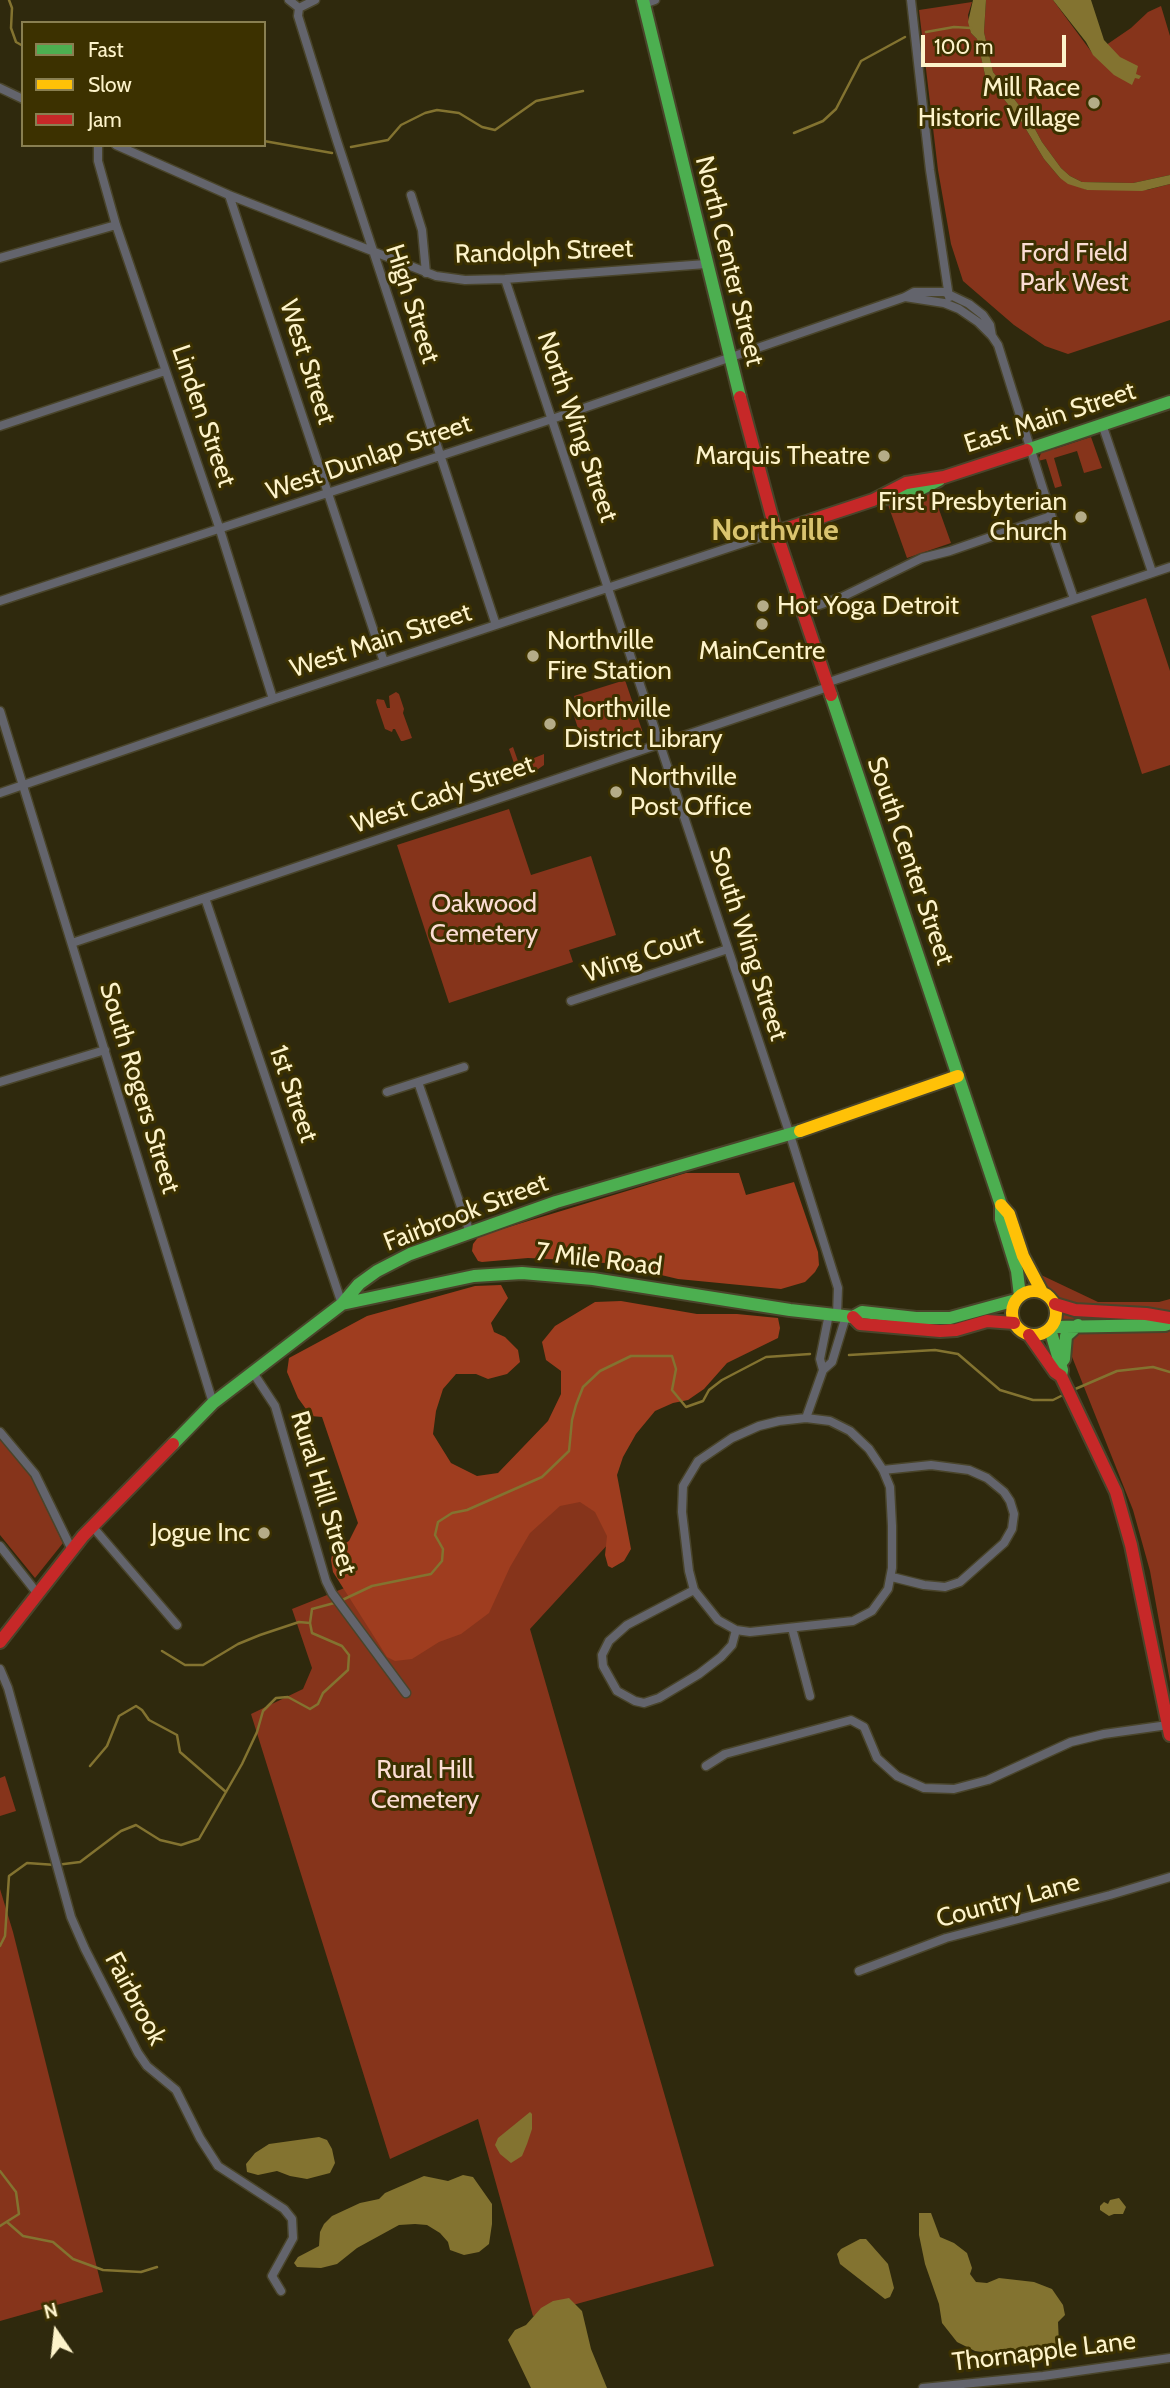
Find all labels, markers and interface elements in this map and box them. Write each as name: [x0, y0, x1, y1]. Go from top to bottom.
legend: [21, 21, 266, 147]
scale bar: [925, 21, 1070, 65]
text: 100 m: [934, 34, 993, 59]
text: Fast: [88, 37, 124, 62]
text: Slow: [88, 72, 132, 97]
place label: Mill Race Historic Village: [918, 72, 1080, 134]
marker: Mill Race Historic Village: [1086, 95, 1102, 111]
text: Jam: [88, 107, 122, 132]
street label: North Center Street: [688, 153, 770, 369]
street label: Randolph Street: [454, 233, 634, 271]
park label: Ford Field Park West: [1019, 237, 1129, 298]
street label: High Street: [378, 241, 446, 367]
street label: West Street: [272, 296, 342, 428]
street label: North Wing Street: [530, 328, 624, 526]
street label: Linden Street: [164, 341, 242, 491]
street label: East Main Street: [960, 376, 1140, 460]
street label: West Dunlap Street: [262, 408, 476, 508]
place label: Marquis Theatre: [695, 440, 870, 472]
marker: Marquis Theatre: [876, 448, 892, 464]
place label: First Presbyterian Church: [878, 486, 1067, 548]
marker: First Presbyterian Church: [1073, 509, 1089, 525]
district label: Northville: [711, 513, 839, 549]
place label: Hot Yoga Detroit: [777, 590, 959, 622]
street label: West Main Street: [287, 597, 475, 685]
marker: Hot Yoga Detroit: [755, 598, 771, 614]
marker: MainCentre: [754, 616, 770, 632]
place label: Northville Fire Station: [547, 625, 672, 686]
place label: MainCentre: [699, 635, 825, 667]
marker: Northville Fire Station: [525, 648, 541, 664]
place label: Northville District Library: [564, 693, 723, 754]
marker: Northville District Library: [542, 716, 558, 732]
street label: West Cady Street: [348, 749, 538, 841]
street label: South Center Street: [860, 753, 960, 969]
place label: Northville Post Office: [630, 761, 752, 822]
marker: Northville Post Office: [608, 784, 624, 800]
street label: South Wing Street: [702, 843, 794, 1045]
park label: Oakwood Cemetery: [430, 888, 538, 950]
street label: Wing Court: [579, 920, 707, 990]
street label: South Rogers Street: [92, 979, 186, 1197]
street label: 1st Street: [262, 1041, 324, 1147]
street label: Fairbrook Street: [379, 1167, 553, 1259]
street label: 7 Mile Road: [534, 1237, 664, 1283]
street label: Rural Hill Street: [283, 1407, 363, 1579]
place label: Jogue Inc: [151, 1517, 250, 1549]
marker: Jogue Inc: [256, 1525, 272, 1541]
park label: Rural Hill Cemetery: [371, 1754, 479, 1816]
street label: Country Lane: [933, 1867, 1083, 1935]
street label: Fairbrook: [98, 1947, 172, 2051]
north arrow: [21, 2297, 91, 2367]
text: N: [41, 2298, 60, 2324]
street label: Thornapple Lane: [950, 2325, 1138, 2379]

